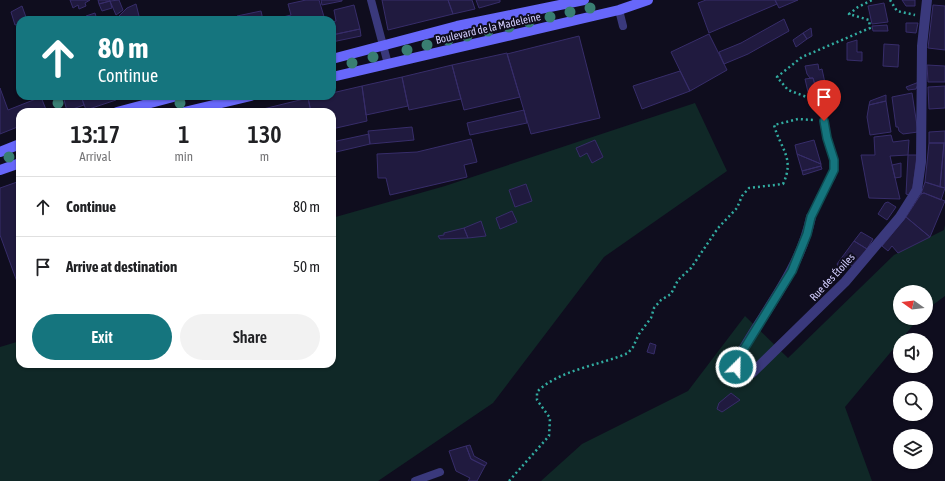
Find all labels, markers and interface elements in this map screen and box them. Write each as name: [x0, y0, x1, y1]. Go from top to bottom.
street label: Boulevard de la Madeleine: [434, 10, 542, 46]
icon: ahead: [32, 32, 84, 84]
text: 80 m: [98, 32, 148, 64]
text: Continue: [98, 65, 158, 86]
pin: [807, 80, 841, 121]
icon: arrive: [813, 86, 835, 108]
text: 13:17: [71, 121, 120, 148]
text: 1: [178, 121, 189, 148]
text: 130: [248, 121, 281, 148]
text: Arrival: [79, 149, 111, 164]
text: min: [174, 149, 193, 164]
text: m: [260, 149, 269, 164]
icon: ahead: [32, 196, 54, 218]
text: Continue: [66, 198, 116, 215]
text: 80 m: [293, 198, 320, 215]
street label: Rue des Étoiles: [807, 251, 857, 303]
icon: arrive: [32, 256, 54, 278]
text: Arrive at destination: [66, 258, 177, 275]
text: 50 m: [293, 258, 320, 275]
north arrow: [893, 285, 933, 325]
map controls: [893, 285, 933, 469]
button: Exit: [32, 314, 172, 360]
button: Share: [180, 314, 320, 360]
button: sound: [893, 333, 933, 373]
position arrow: [715, 346, 757, 388]
button: search: [893, 381, 933, 421]
button: layers: [893, 429, 933, 469]

